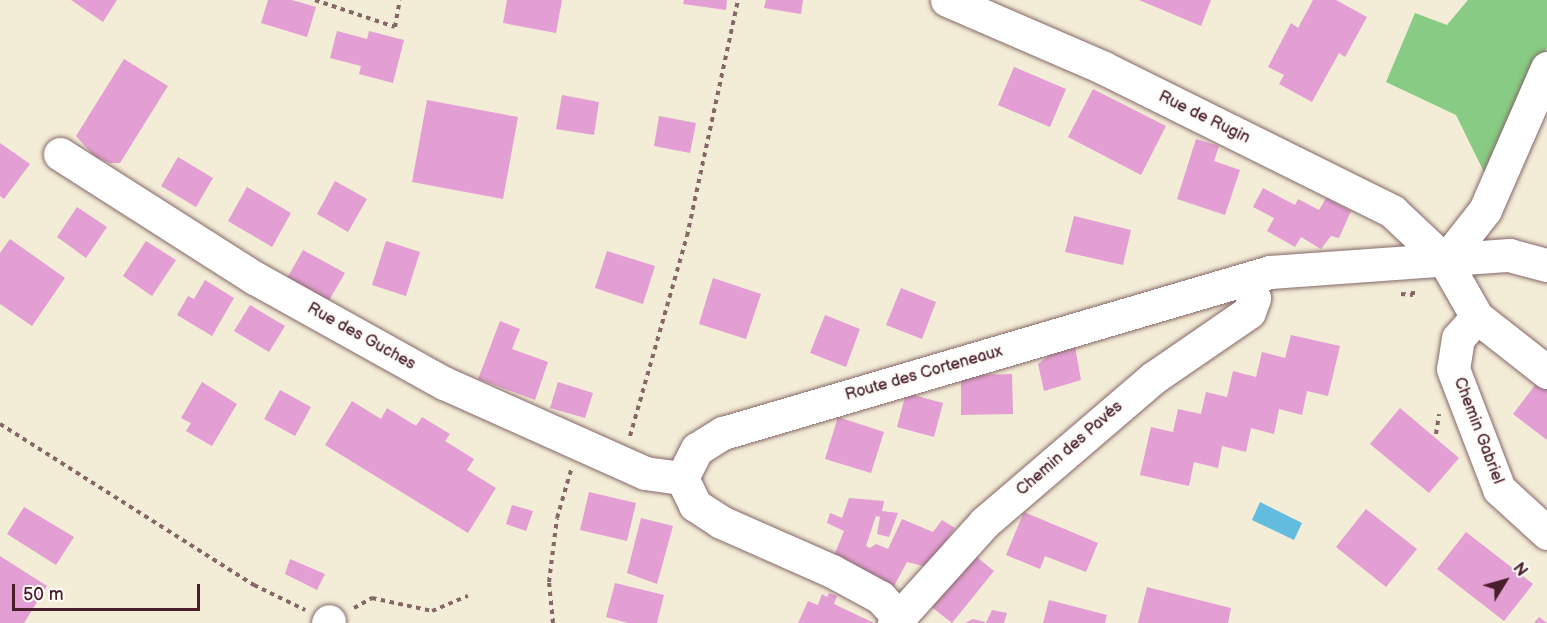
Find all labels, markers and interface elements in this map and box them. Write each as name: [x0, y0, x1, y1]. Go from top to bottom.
street label: Rue de Rugin: [1155, 88, 1253, 148]
street label: Rue des Guches: [304, 299, 418, 375]
street label: Route des Corteneaux: [843, 342, 1005, 406]
street label: Chemin Gabriel: [1449, 375, 1507, 487]
street label: Chemin des Pavés: [1013, 398, 1127, 500]
north arrow: [1475, 551, 1535, 611]
text: N: [1509, 559, 1531, 580]
scale bar: [15, 572, 202, 610]
text: 50 m: [23, 584, 64, 605]

